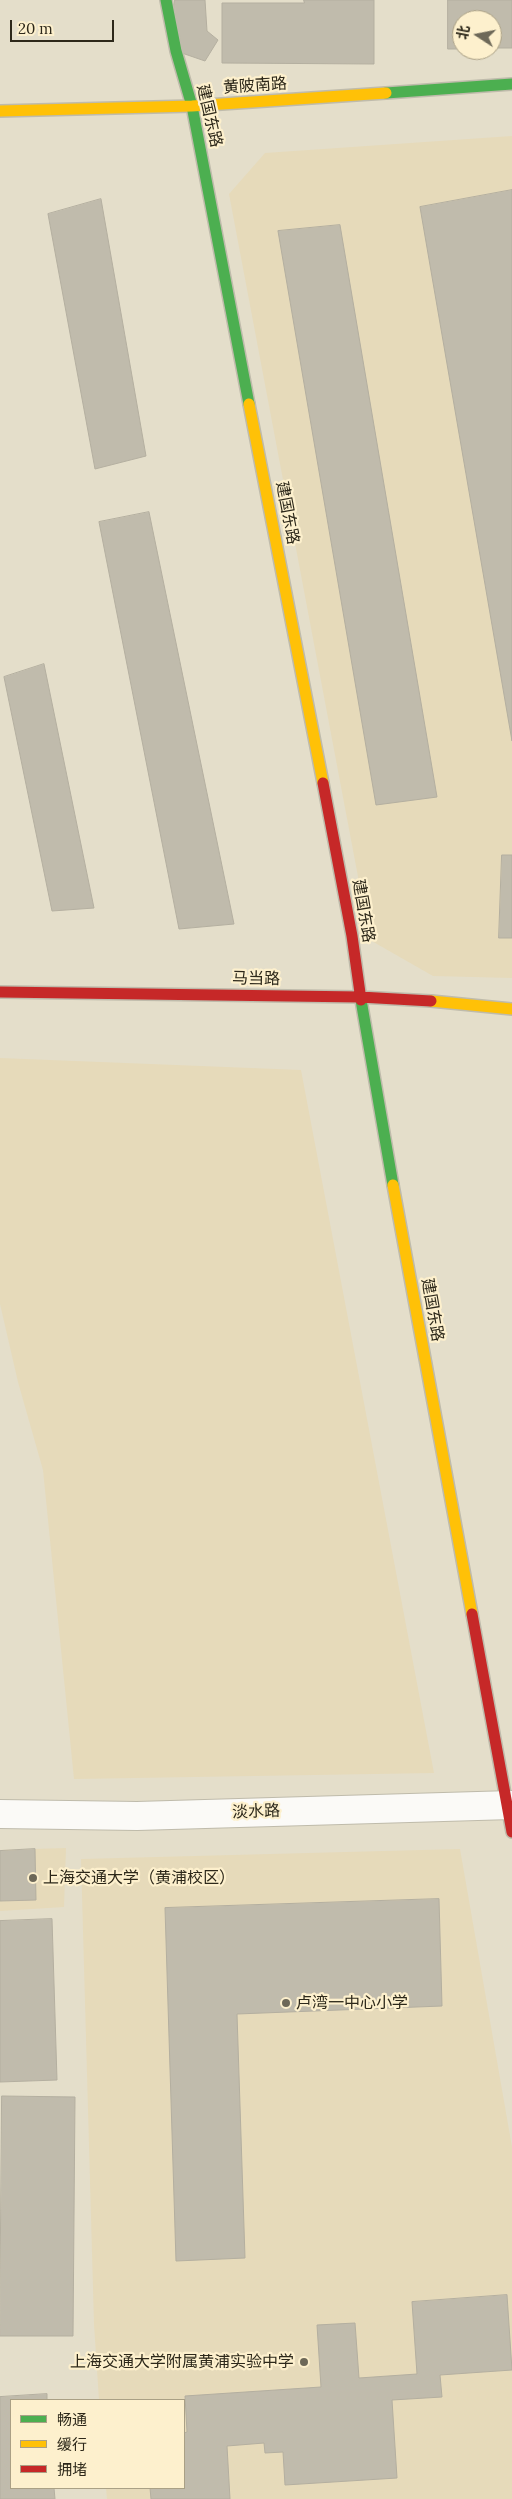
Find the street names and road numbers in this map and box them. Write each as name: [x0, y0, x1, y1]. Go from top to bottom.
street label: 黄陂南路: [222, 74, 288, 98]
street label: 建国东路: [192, 83, 226, 149]
street label: 建国东路: [271, 480, 303, 546]
street label: 建国东路: [348, 878, 378, 944]
street label: 马当路: [232, 969, 280, 989]
street label: 建国东路: [417, 1277, 447, 1343]
street label: 淡水路: [232, 1802, 280, 1822]

